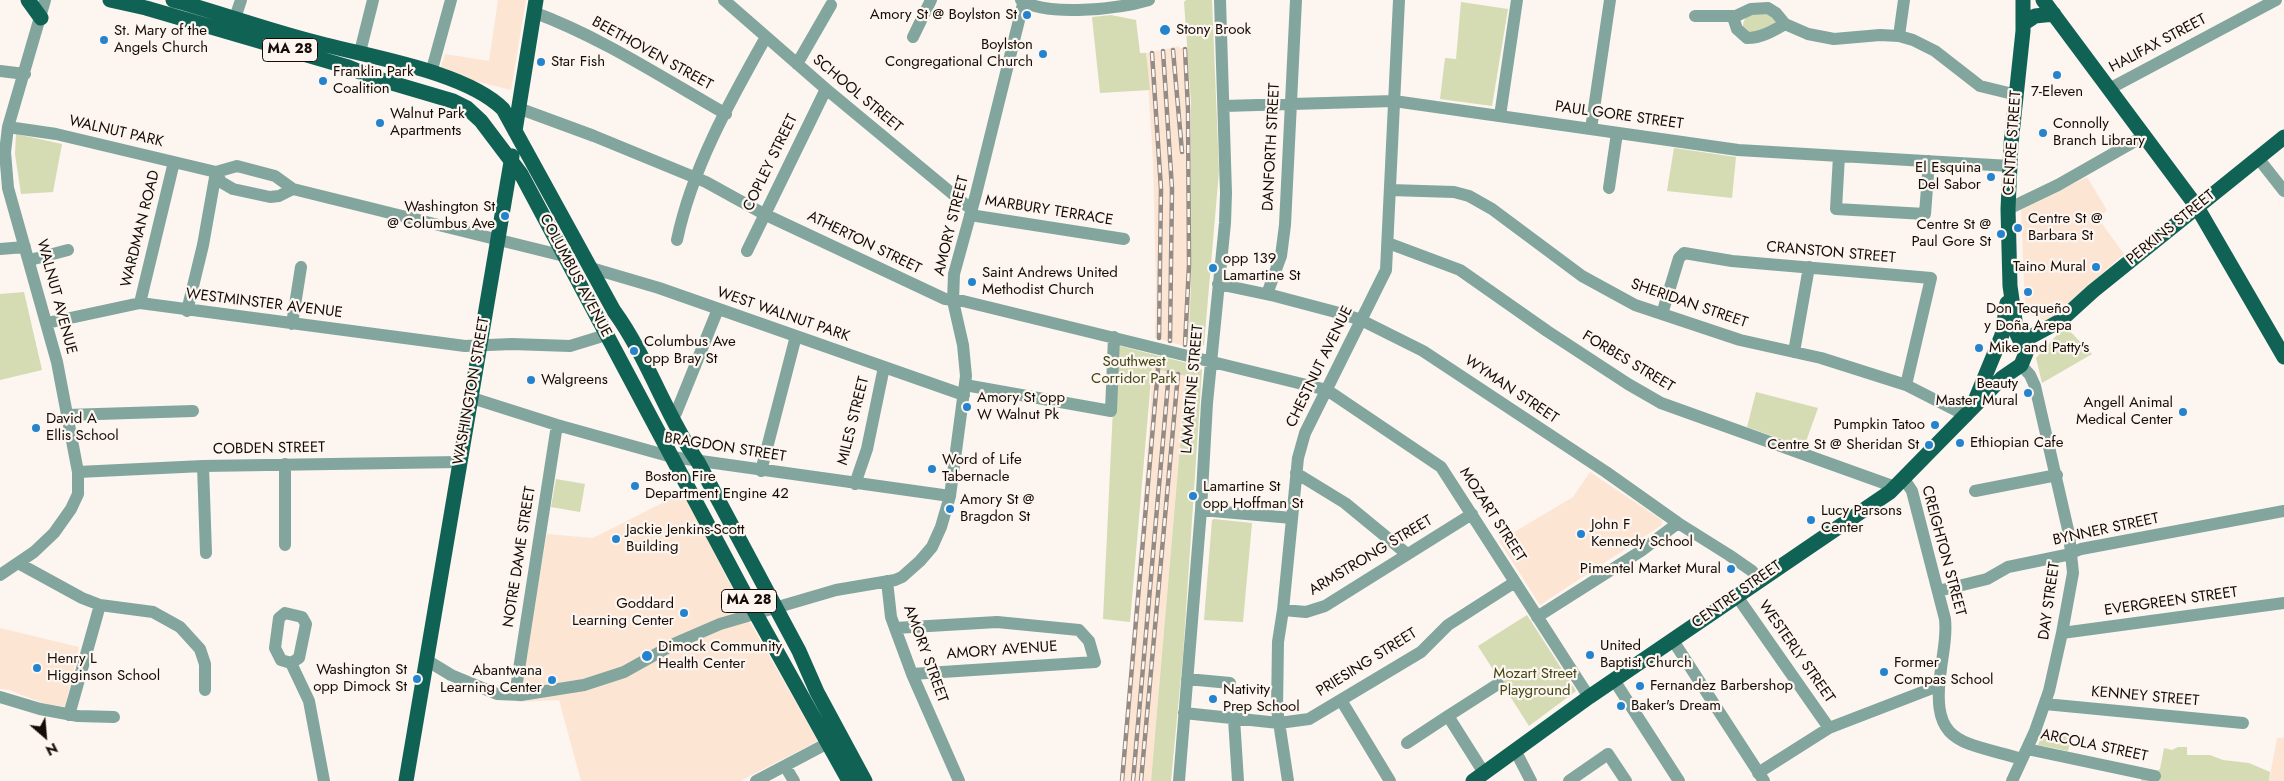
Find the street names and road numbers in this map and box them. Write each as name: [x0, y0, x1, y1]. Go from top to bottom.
street label: HALIFAX STREET: [2106, 11, 2210, 77]
street label: BEETHOVEN STREET: [588, 13, 716, 95]
road number: MA 28: [262, 38, 318, 62]
street label: SCHOOL STREET: [809, 51, 905, 137]
street label: DANFORTH STREET: [1260, 82, 1284, 212]
street label: CENTRE STREET: [2000, 90, 2026, 196]
street label: PAUL GORE STREET: [1554, 98, 1684, 134]
street label: WALNUT PARK: [67, 112, 165, 152]
street label: COPLEY STREET: [740, 112, 802, 214]
street label: WARDMAN ROAD: [118, 169, 164, 289]
street label: AMORY STREET: [931, 174, 973, 278]
street label: PERKINS STREET: [2123, 187, 2219, 269]
street label: MARBURY TERRACE: [984, 192, 1114, 230]
street label: ATHERTON STREET: [804, 208, 924, 278]
street label: COLUMBUS AVENUE: [535, 211, 615, 341]
street label: WALNUT AVENUE: [32, 238, 80, 356]
street label: CRANSTON STREET: [1766, 238, 1896, 268]
street label: SHERIDAN STREET: [1628, 276, 1750, 332]
street label: WEST WALNUT PARK: [714, 284, 852, 346]
street label: WESTMINSTER AVENUE: [185, 285, 343, 323]
street label: CHESTNUT AVENUE: [1283, 303, 1357, 431]
street label: WASHINGTON STREET: [450, 316, 494, 466]
street label: LAMARTINE STREET: [1178, 324, 1208, 454]
street label: FORBES STREET: [1579, 327, 1677, 397]
street label: WYMAN STREET: [1461, 352, 1561, 428]
street label: MILES STREET: [834, 375, 874, 467]
street label: BRAGDON STREET: [663, 429, 787, 467]
street label: COBDEN STREET: [213, 439, 325, 459]
street label: MOZART STREET: [1455, 465, 1529, 565]
street label: CREIGHTON STREET: [1917, 484, 1969, 618]
street label: NOTRE DAME STREET: [500, 485, 540, 629]
street label: BYNNER STREET: [2051, 510, 2161, 550]
street label: ARMSTRONG STREET: [1306, 512, 1436, 600]
street label: CENTRE STREET: [1689, 557, 1785, 633]
street label: DAY STREET: [2036, 561, 2064, 641]
street label: EVERGREEN STREET: [2103, 584, 2239, 620]
road number: MA 28: [722, 590, 776, 612]
street label: WESTERLY STREET: [1754, 597, 1838, 707]
street label: AMORY STREET: [899, 603, 951, 705]
street label: PRIESING STREET: [1313, 625, 1421, 701]
street label: AMORY AVENUE: [946, 638, 1058, 664]
street label: KENNEY STREET: [2090, 683, 2200, 711]
street label: ARCOLA STREET: [2039, 726, 2149, 766]

